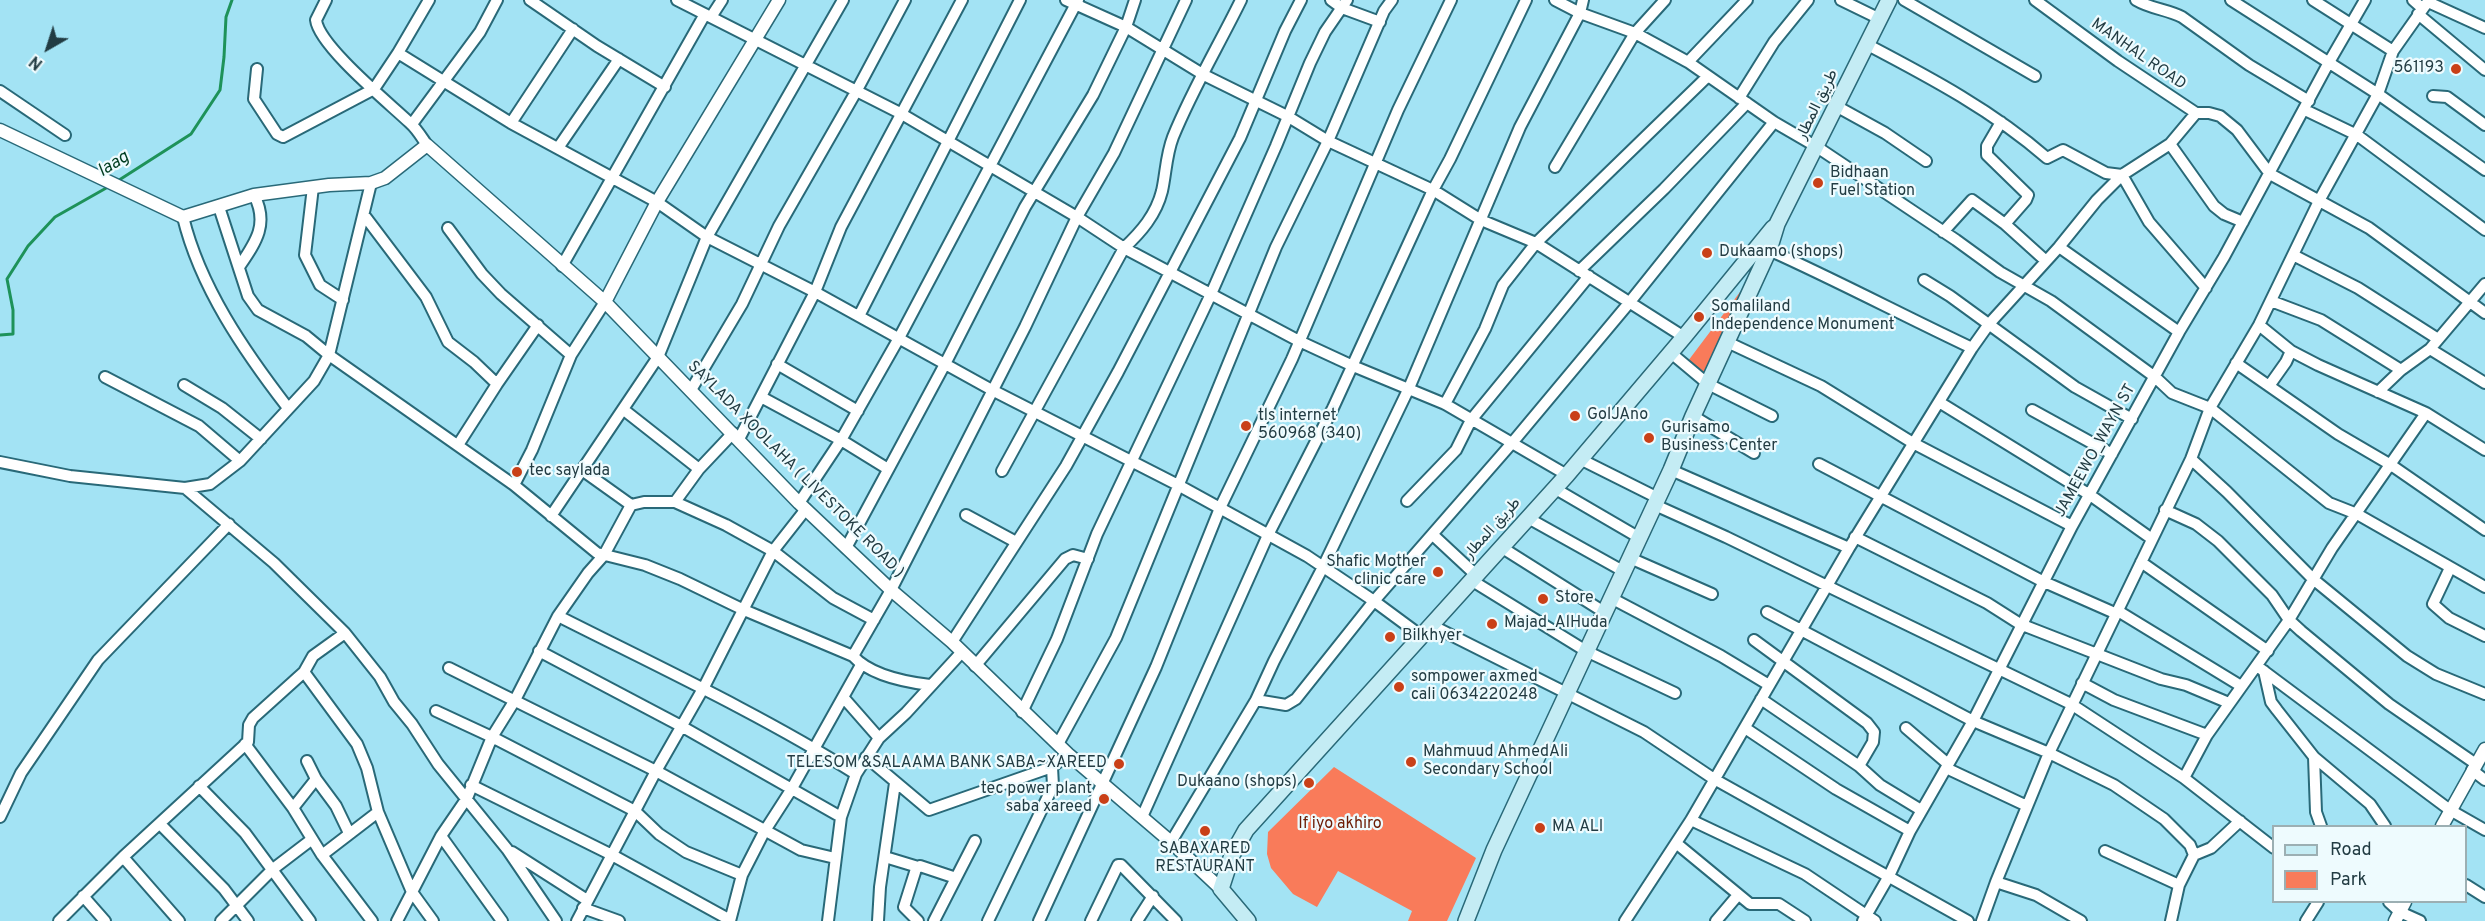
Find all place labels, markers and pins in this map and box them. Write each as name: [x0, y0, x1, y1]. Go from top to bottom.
place label: 561193: [2393, 59, 2444, 79]
marker: 561193: [2449, 62, 2463, 76]
place label: Bidhaan Fuel Station: [1830, 164, 1915, 202]
marker: Bidhaan Fuel Station: [1811, 176, 1825, 190]
place label: Dukaamo (shops): [1719, 243, 1844, 263]
marker: Dukaamo (shops): [1700, 246, 1714, 260]
place label: Somaliland Independence Monument: [1711, 298, 1895, 336]
marker: Somaliland Independence Monument: [1692, 310, 1706, 324]
place label: GolJAno: [1587, 406, 1648, 426]
place label: tls internet 560968 (340): [1258, 407, 1361, 445]
marker: GolJAno: [1568, 409, 1582, 423]
marker: tls internet 560968 (340): [1239, 419, 1253, 433]
place label: Gurisamo Business Center: [1661, 419, 1777, 457]
marker: Gurisamo Business Center: [1642, 431, 1656, 445]
place label: tec saylada: [529, 462, 610, 482]
marker: tec saylada: [510, 465, 524, 479]
place label: Shafic Mother clinic care: [1326, 553, 1426, 591]
marker: Shafic Mother clinic care: [1431, 565, 1445, 579]
place label: Store: [1555, 589, 1594, 609]
marker: Store: [1536, 592, 1550, 606]
place label: Majad_AlHuda: [1504, 614, 1607, 634]
marker: Majad_AlHuda: [1485, 617, 1499, 631]
place label: Bilkhyer: [1402, 627, 1462, 647]
marker: Bilkhyer: [1383, 630, 1397, 644]
place label: sompower axmed cali 0634220248: [1411, 668, 1538, 706]
marker: sompower axmed cali 0634220248: [1392, 680, 1406, 694]
place label: Mahmuud AhmedAli Secondary School: [1423, 743, 1568, 781]
place label: TELESOM &SALAAMA BANK SABA~XAREED: [786, 754, 1107, 774]
marker: Mahmuud AhmedAli Secondary School: [1404, 755, 1418, 769]
marker: TELESOM &SALAAMA BANK SABA~XAREED: [1112, 757, 1126, 771]
place label: Dukaano (shops): [1177, 773, 1297, 793]
marker: Dukaano (shops): [1302, 776, 1316, 790]
place label: tec power plant saba xareed: [981, 780, 1092, 818]
marker: tec power plant saba xareed: [1097, 792, 1111, 806]
place label: MA ALI: [1552, 818, 1603, 838]
marker: MA ALI: [1533, 821, 1547, 835]
marker: SABAXARED RESTAURANT: [1198, 824, 1212, 838]
place label: SABAXARED RESTAURANT: [1155, 840, 1255, 878]

